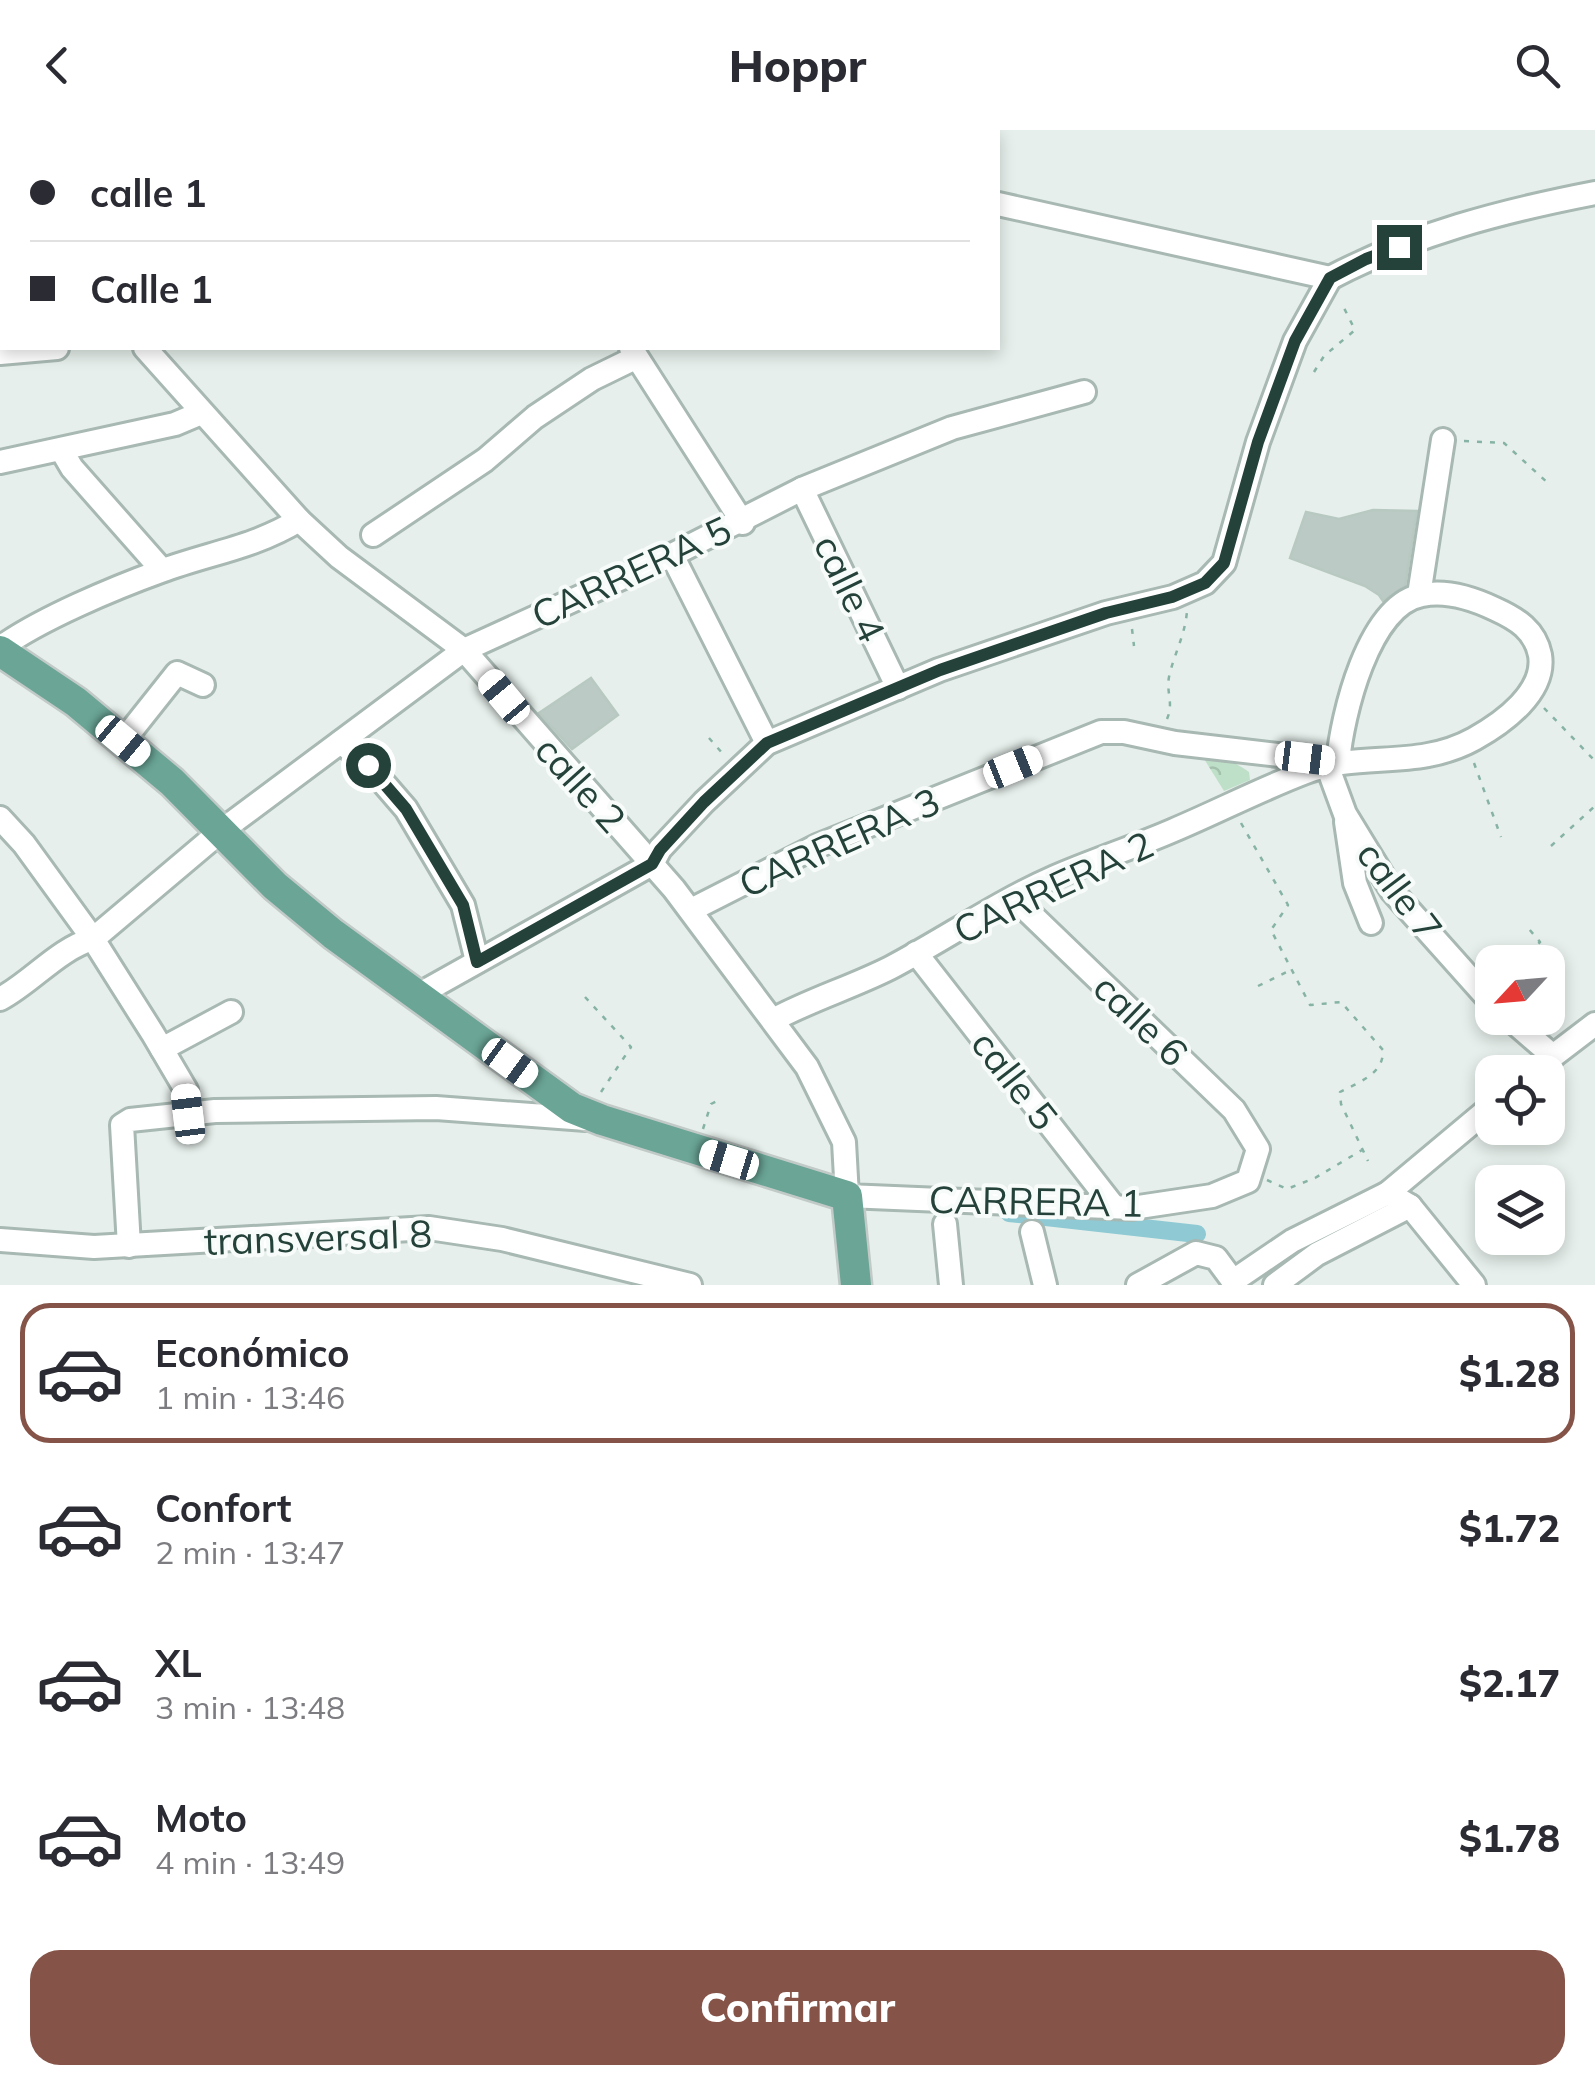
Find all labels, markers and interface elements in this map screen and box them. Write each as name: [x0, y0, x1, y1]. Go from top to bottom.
text: Hoppr: [729, 37, 866, 93]
icon: back: [30, 38, 85, 93]
icon: search: [1510, 38, 1565, 93]
text: calle 1: [90, 169, 206, 217]
route end: [1377, 225, 1422, 270]
text: Calle 1: [90, 265, 213, 313]
street label: CARRERA 5: [524, 505, 738, 639]
street label: calle 4: [804, 527, 896, 649]
car: [473, 664, 535, 730]
car: [90, 710, 156, 772]
street label: calle 2: [525, 726, 637, 842]
car: [1273, 739, 1337, 777]
car: [980, 742, 1046, 792]
route start: [346, 743, 391, 788]
street label: CARRERA 3: [731, 776, 947, 908]
street label: CARRERA 2: [946, 820, 1160, 954]
street label: calle 7: [1347, 831, 1453, 951]
north arrow: [1475, 945, 1565, 1035]
map controls: [1475, 945, 1565, 1255]
street label: calle 6: [1084, 964, 1198, 1076]
street label: calle 5: [961, 1021, 1069, 1139]
car: [477, 1033, 543, 1093]
button: locate: [1475, 1055, 1565, 1145]
car: [169, 1082, 207, 1146]
car: [696, 1137, 762, 1183]
button: layers: [1475, 1165, 1565, 1255]
street label: CARRERA 1: [928, 1175, 1144, 1227]
street label: transversal 8: [203, 1209, 433, 1265]
icon: car: [35, 1328, 125, 1418]
text: Económico: [155, 1329, 350, 1377]
text: $1.28: [1459, 1349, 1560, 1397]
text: 1 min · 13:46: [155, 1377, 345, 1417]
icon: car: [35, 1483, 125, 1573]
text: Confort: [155, 1484, 292, 1532]
text: $1.72: [1459, 1504, 1560, 1552]
text: 2 min · 13:47: [155, 1532, 345, 1572]
icon: car: [35, 1638, 125, 1728]
text: XL: [155, 1639, 202, 1687]
text: $2.17: [1459, 1659, 1560, 1707]
text: 3 min · 13:48: [155, 1687, 345, 1727]
icon: car: [35, 1793, 125, 1883]
text: Moto: [155, 1794, 247, 1842]
text: $1.78: [1459, 1814, 1560, 1862]
text: 4 min · 13:49: [155, 1842, 345, 1882]
button: Confirmar: [30, 1950, 1565, 2065]

